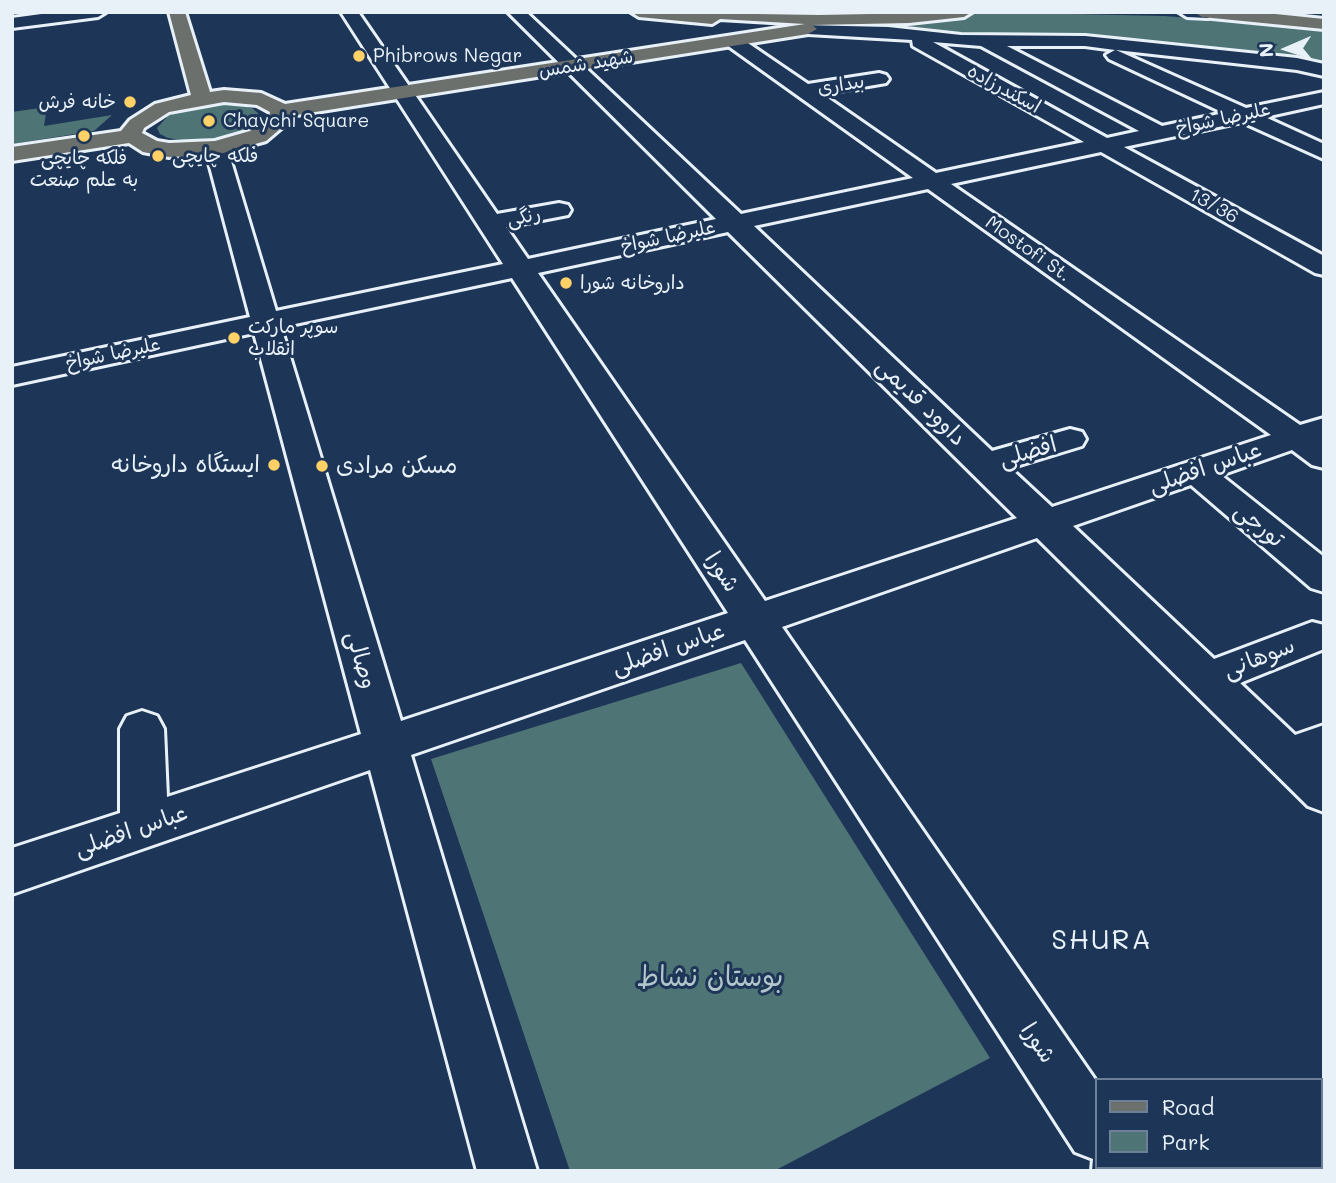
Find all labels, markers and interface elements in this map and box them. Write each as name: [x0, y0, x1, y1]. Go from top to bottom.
north arrow: [1252, 14, 1322, 84]
text: N: [1253, 42, 1278, 58]
place label: Phibrows Negar: [373, 45, 522, 67]
street label: شهید شمس: [537, 45, 635, 83]
marker: Phibrows Negar: [351, 48, 367, 64]
street label: اسکندرزاده: [963, 60, 1045, 118]
street label: بیداری: [816, 70, 866, 100]
place label: خانه فرش: [38, 91, 116, 113]
marker: خانه فرش: [122, 94, 138, 110]
street label: علیرضا شواخ: [1174, 98, 1272, 140]
place label: Chaychi Square: [223, 110, 369, 132]
marker: Chaychi Square: [201, 113, 217, 129]
marker: فلکه چایچی به علم صنعت: [76, 128, 92, 144]
place label: فلکه چایچی: [172, 145, 258, 167]
place label: فلکه چایچی به علم صنعت: [30, 147, 138, 191]
marker: فلکه چایچی: [150, 148, 166, 164]
street label: 13/36: [1186, 183, 1242, 229]
street label: رنگی: [505, 203, 543, 231]
street label: Mostofi St.: [981, 211, 1075, 287]
street label: علیرضا شواخ: [619, 216, 717, 258]
place label: داروخانه شورا: [580, 272, 685, 294]
marker: داروخانه شورا: [558, 275, 574, 291]
place label: سوپر مارکت انقلاب: [248, 316, 338, 360]
marker: سوپر مارکت انقلاب: [226, 330, 242, 346]
street label: علیرضا شواخ: [64, 333, 162, 375]
street label: داوود قدیمی: [870, 352, 972, 452]
street label: افضلی: [996, 431, 1060, 473]
street label: عباس افضلی: [1145, 436, 1265, 500]
place label: ایستگاه داروخانه: [111, 451, 260, 479]
place label: مسکن مرادی: [336, 452, 457, 480]
marker: ایستگاه داروخانه: [266, 457, 282, 473]
marker: مسکن مرادی: [314, 458, 330, 474]
street label: تورجی: [1228, 497, 1290, 553]
street label: شورا: [699, 547, 745, 597]
street label: عباس افضلی: [608, 617, 728, 681]
street label: وصالی: [340, 628, 382, 692]
street label: سوهانی: [1219, 631, 1299, 685]
street label: عباس افضلی: [71, 799, 191, 863]
district label: SHURA: [1052, 923, 1152, 957]
park label: بوستان نشاط: [637, 960, 783, 994]
street label: شورا: [1015, 1018, 1061, 1068]
legend: [1094, 1078, 1322, 1169]
text: Road: [1162, 1093, 1214, 1120]
text: Park: [1162, 1128, 1210, 1155]

